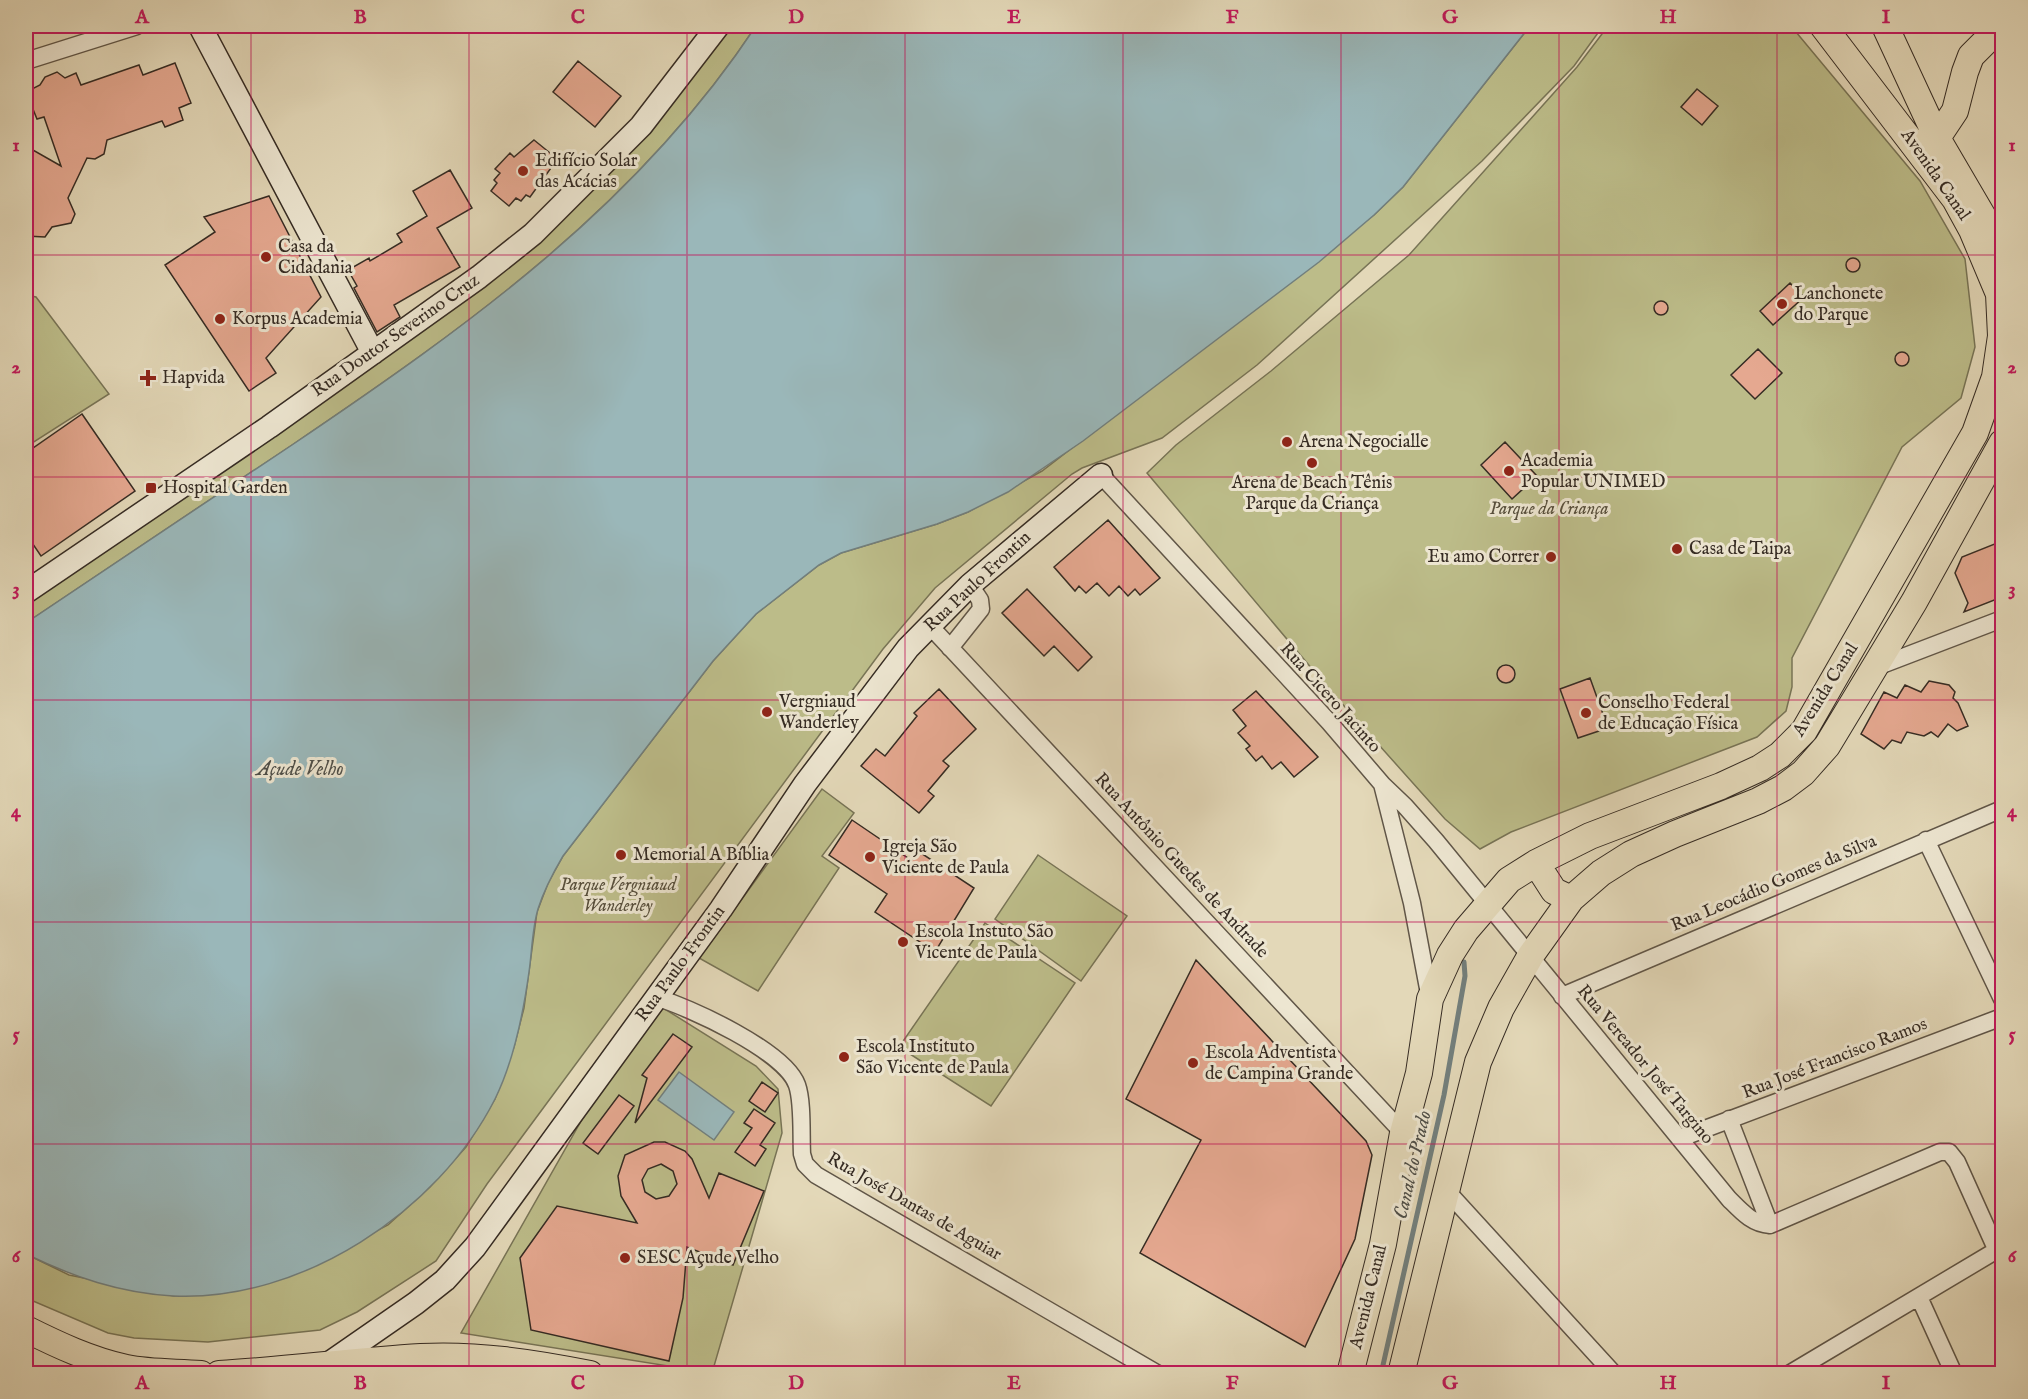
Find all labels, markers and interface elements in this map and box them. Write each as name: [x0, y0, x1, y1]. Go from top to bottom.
text: A: [134, 5, 150, 30]
text: B: [353, 5, 367, 30]
text: C: [571, 5, 585, 30]
text: D: [788, 5, 804, 30]
text: E: [1007, 5, 1021, 30]
text: F: [1226, 5, 1239, 30]
text: G: [1442, 5, 1459, 30]
text: H: [1659, 5, 1677, 30]
text: I: [1882, 5, 1891, 30]
street label: Avenida Canal: [1894, 124, 1975, 225]
text: 1: [12, 133, 20, 158]
text: 1: [2008, 133, 2016, 158]
place label: Edifício Solar das Acácias: [535, 150, 638, 194]
marker: Edifício Solar das Acácias: [516, 164, 530, 178]
place label: Casa da Cidadania: [278, 236, 353, 280]
marker: Casa da Cidadania: [259, 250, 273, 264]
street label: Rua Doutor Severino Cruz: [308, 269, 484, 403]
place label: Lanchonete do Parque: [1794, 283, 1883, 327]
marker: Lanchonete do Parque: [1775, 297, 1789, 311]
place label: Korpus Academia: [232, 308, 363, 331]
marker: Korpus Academia: [213, 312, 227, 326]
text: 2: [11, 355, 21, 380]
text: 2: [2007, 355, 2017, 380]
place label: Hapvida: [162, 367, 225, 390]
marker: Hapvida: [139, 369, 157, 387]
place label: Arena Negocialle: [1298, 431, 1428, 454]
marker: Arena Negocialle: [1280, 435, 1294, 449]
place label: Academia Popular UNIMED: [1520, 450, 1665, 494]
marker: Arena de Beach Tênis Parque da Criança: [1305, 456, 1319, 470]
marker: Academia Popular UNIMED: [1502, 464, 1516, 478]
place label: Arena de Beach Tênis Parque da Criança: [1231, 472, 1392, 516]
place label: Hospital Garden: [163, 477, 288, 500]
marker: Hospital Garden: [144, 481, 158, 495]
park label: Parque da Criança: [1489, 498, 1609, 521]
street label: Rua Paulo Frontin: [920, 526, 1037, 637]
place label: Casa de Taipa: [1689, 538, 1792, 561]
marker: Casa de Taipa: [1670, 542, 1684, 556]
place label: Eu amo Correr: [1427, 546, 1539, 569]
marker: Eu amo Correr: [1544, 550, 1558, 564]
text: 3: [12, 577, 20, 602]
text: 3: [2008, 577, 2016, 602]
street label: Rua Cicero Jacinto: [1274, 638, 1386, 758]
street label: Avenida Canal: [1787, 639, 1864, 742]
place label: Vergniaud Wanderley: [778, 691, 859, 735]
place label: Conselho Federal de Educação Física: [1598, 692, 1739, 736]
marker: Vergniaud Wanderley: [760, 705, 774, 719]
marker: Conselho Federal de Educação Física: [1579, 706, 1593, 720]
water label: Açude Velho: [254, 757, 344, 782]
street label: Rua Antônio Guedes de Andrade: [1089, 768, 1273, 964]
text: 4: [11, 799, 22, 824]
text: 4: [2007, 799, 2018, 824]
street label: Rua Leocádio Gomes da Silva: [1668, 830, 1880, 938]
place label: Igreja São Viciente de Paula: [881, 836, 1009, 880]
place label: Memorial A Bíblia: [633, 844, 770, 867]
marker: Memorial A Bíblia: [614, 848, 628, 862]
marker: Igreja São Viciente de Paula: [863, 850, 877, 864]
park label: Parque Vergniaud Wanderley: [560, 874, 678, 918]
street label: Rua Paulo Frontin: [631, 901, 731, 1027]
place label: Escola Instuto São Vicente de Paula: [914, 921, 1054, 965]
marker: Escola Instuto São Vicente de Paula: [896, 935, 910, 949]
street label: Rua Vereador José Targino: [1571, 981, 1719, 1150]
street label: Rua José Francisco Ramos: [1739, 1013, 1931, 1105]
text: 5: [12, 1022, 20, 1047]
text: 5: [2008, 1022, 2016, 1047]
place label: Escola Instituto São Vicente de Paula: [856, 1036, 1009, 1080]
place label: Escola Adventista de Campina Grande: [1205, 1042, 1353, 1086]
marker: Escola Instituto São Vicente de Paula: [837, 1050, 851, 1064]
marker: Escola Adventista de Campina Grande: [1186, 1056, 1200, 1070]
water label: Canal do Prado: [1388, 1108, 1438, 1222]
street label: Rua José Dantas de Aguiar: [823, 1148, 1006, 1267]
street label: Avenida Canal: [1345, 1242, 1393, 1352]
text: 6: [12, 1244, 22, 1269]
text: 6: [2008, 1244, 2018, 1269]
place label: SESC Açude Velho: [637, 1247, 779, 1270]
marker: SESC Açude Velho: [618, 1251, 632, 1265]
text: A: [134, 1371, 150, 1396]
text: B: [353, 1371, 367, 1396]
text: C: [571, 1371, 585, 1396]
text: D: [788, 1371, 804, 1396]
text: E: [1007, 1371, 1021, 1396]
text: F: [1226, 1371, 1239, 1396]
text: G: [1442, 1371, 1459, 1396]
text: H: [1659, 1371, 1677, 1396]
text: I: [1882, 1371, 1891, 1396]

